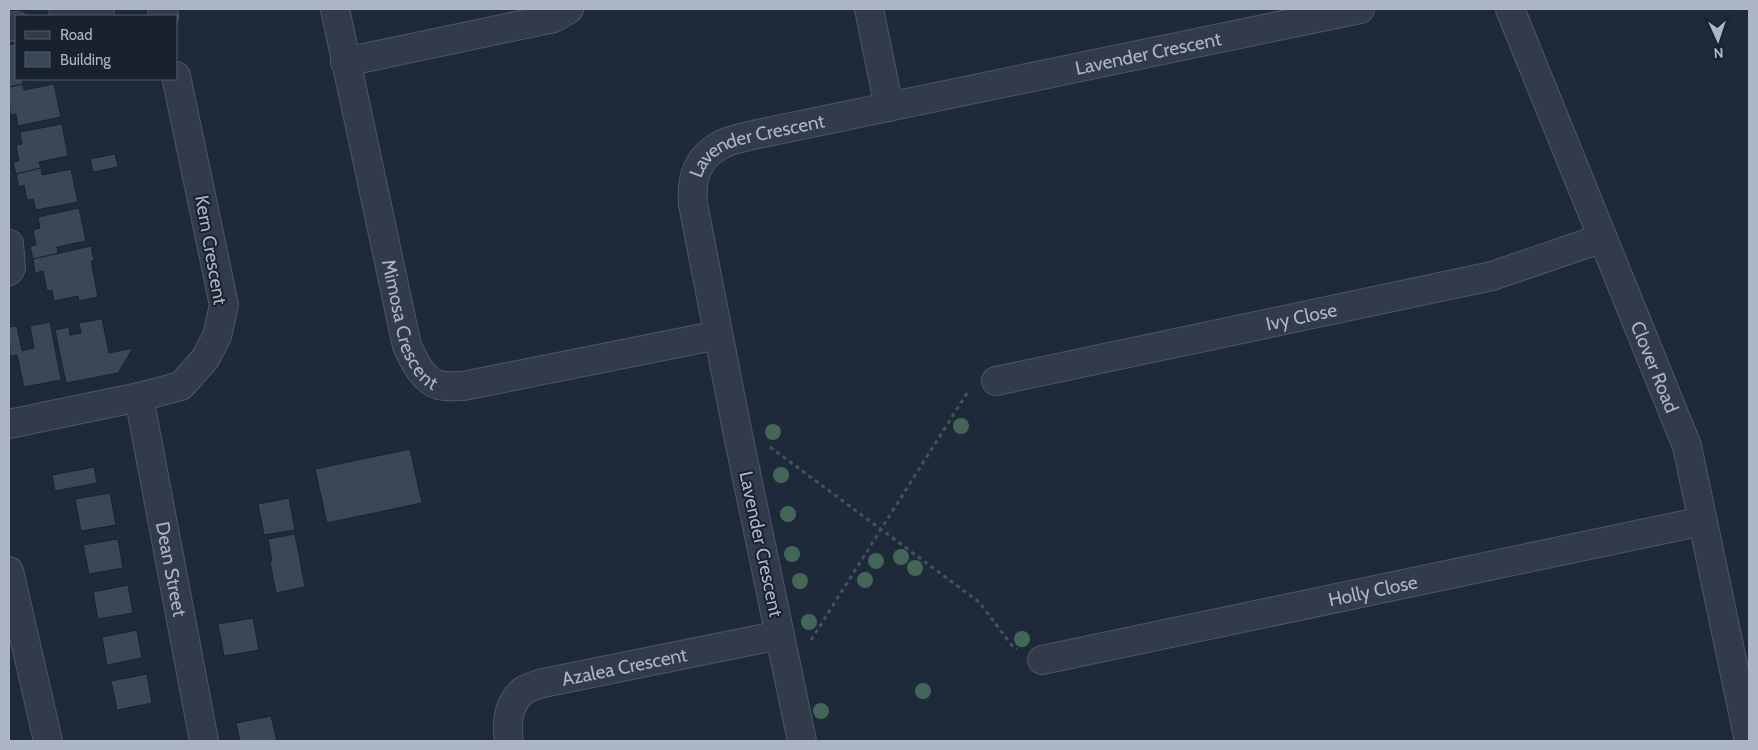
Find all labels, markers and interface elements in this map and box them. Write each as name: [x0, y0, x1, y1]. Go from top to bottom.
legend: [15, 15, 178, 80]
north arrow: [1693, 15, 1743, 65]
text: Road: [60, 26, 93, 44]
street label: Lavender Crescent: [1073, 27, 1224, 79]
text: N: [1713, 44, 1724, 62]
text: Building: [60, 51, 111, 69]
street label: Lavender Crescent: [684, 109, 827, 180]
street label: Kern Crescent: [190, 193, 232, 307]
street label: Mimosa Crescent: [377, 257, 442, 395]
street label: Ivy Close: [1264, 298, 1339, 335]
street label: Clover Road: [1626, 318, 1684, 416]
street label: Lavender Crescent: [734, 469, 788, 620]
street label: Dean Street: [151, 519, 192, 619]
street label: Holly Close: [1326, 570, 1420, 611]
street label: Azalea Crescent: [559, 643, 690, 690]

